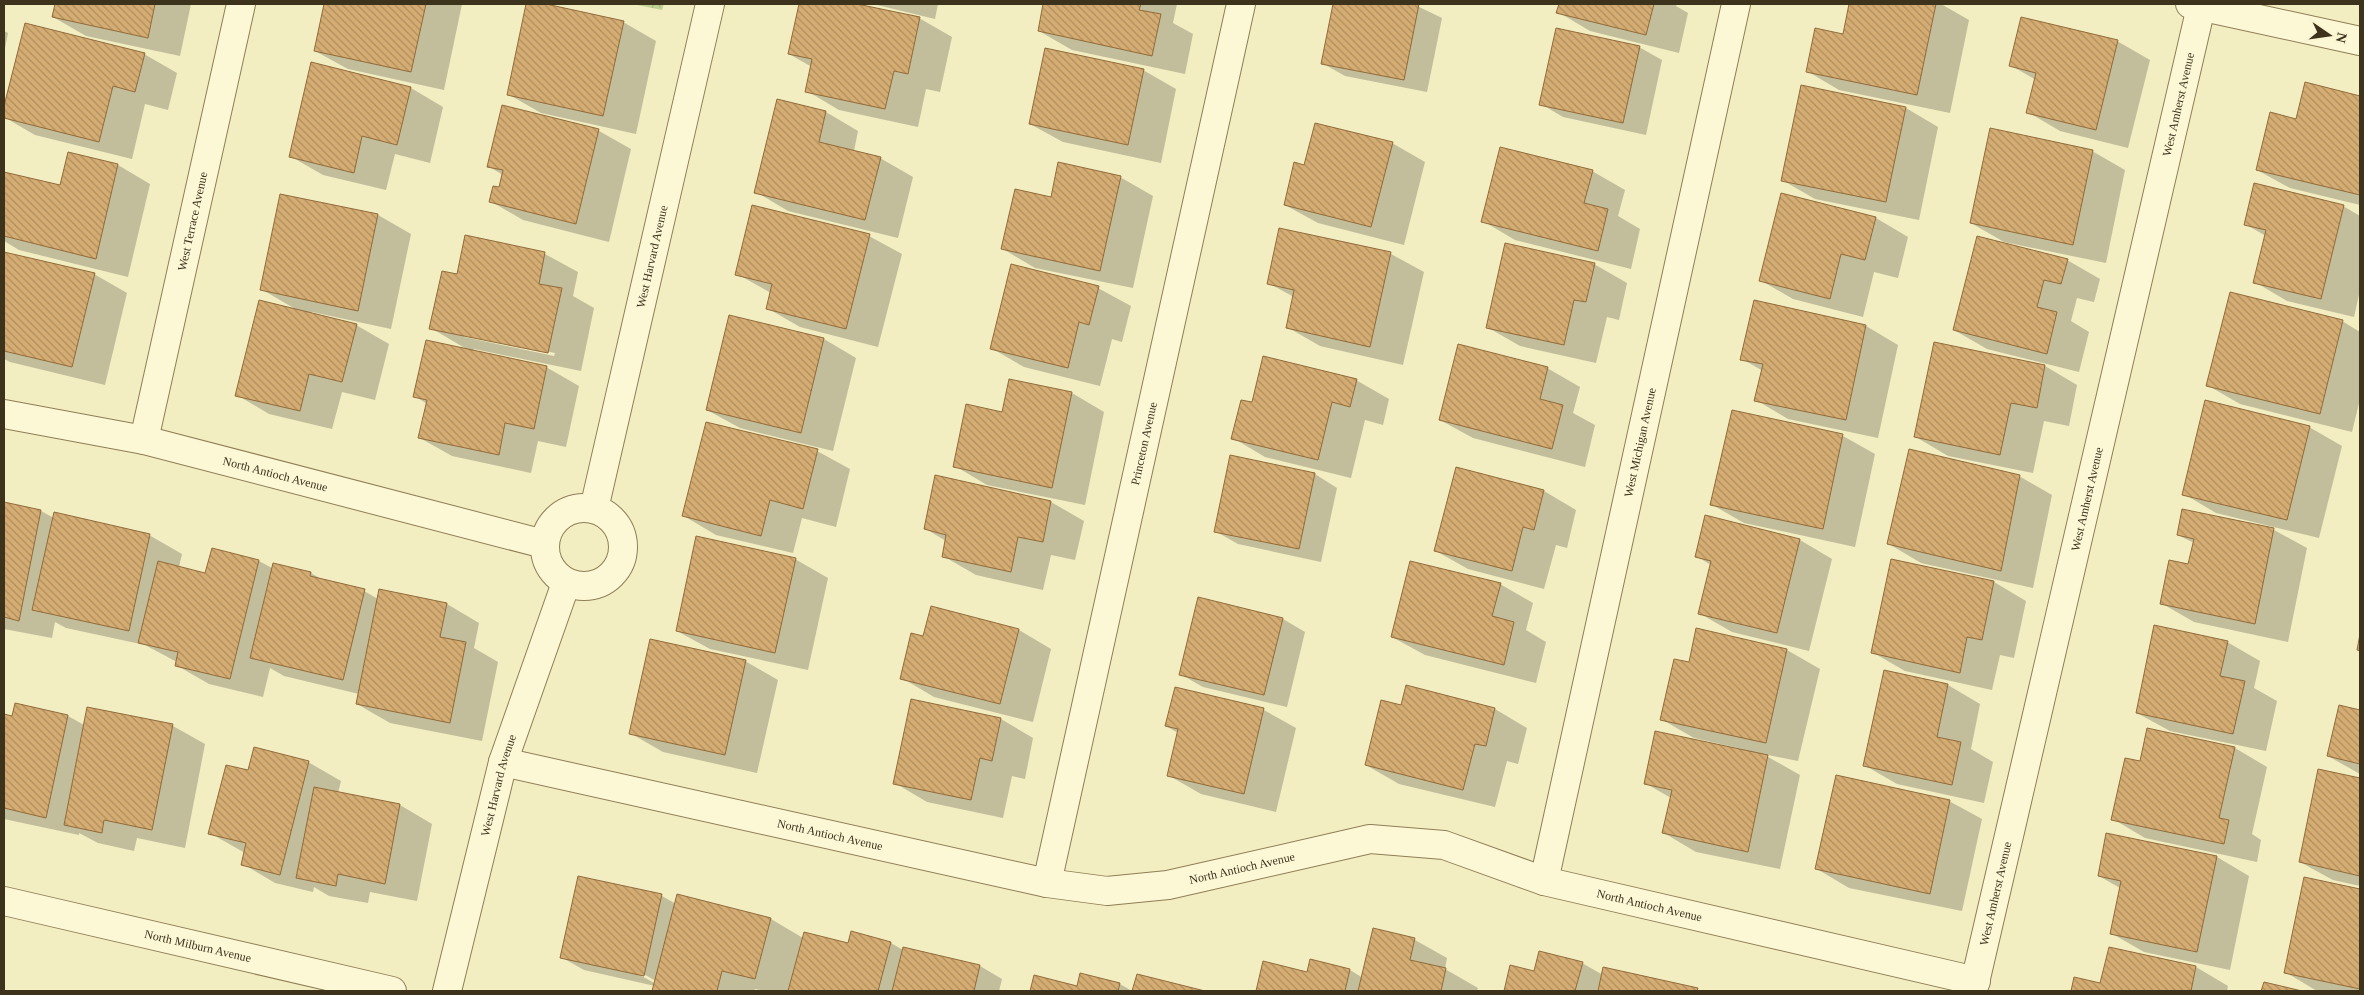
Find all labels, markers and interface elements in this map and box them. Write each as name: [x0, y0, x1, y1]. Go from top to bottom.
north arrow: [2304, 10, 2354, 60]
text: N: [2333, 31, 2350, 44]
street label: West Amherst Avenue: [2160, 51, 2197, 158]
street label: West Terrace Avenue: [175, 170, 210, 272]
street label: West Harvard Avenue: [633, 204, 671, 309]
street label: West Michigan Avenue: [1621, 386, 1659, 498]
street label: Princeton Avenue: [1128, 401, 1160, 486]
street label: West Amherst Avenue: [2068, 446, 2106, 552]
street label: North Antioch Avenue: [221, 454, 329, 494]
street label: West Harvard Avenue: [478, 733, 519, 838]
street label: North Antioch Avenue: [776, 816, 884, 853]
street label: West Amherst Avenue: [1977, 840, 2014, 947]
street label: North Antioch Avenue: [1188, 849, 1296, 887]
street label: North Antioch Avenue: [1595, 886, 1704, 924]
street label: North Milburn Avenue: [143, 927, 253, 965]

